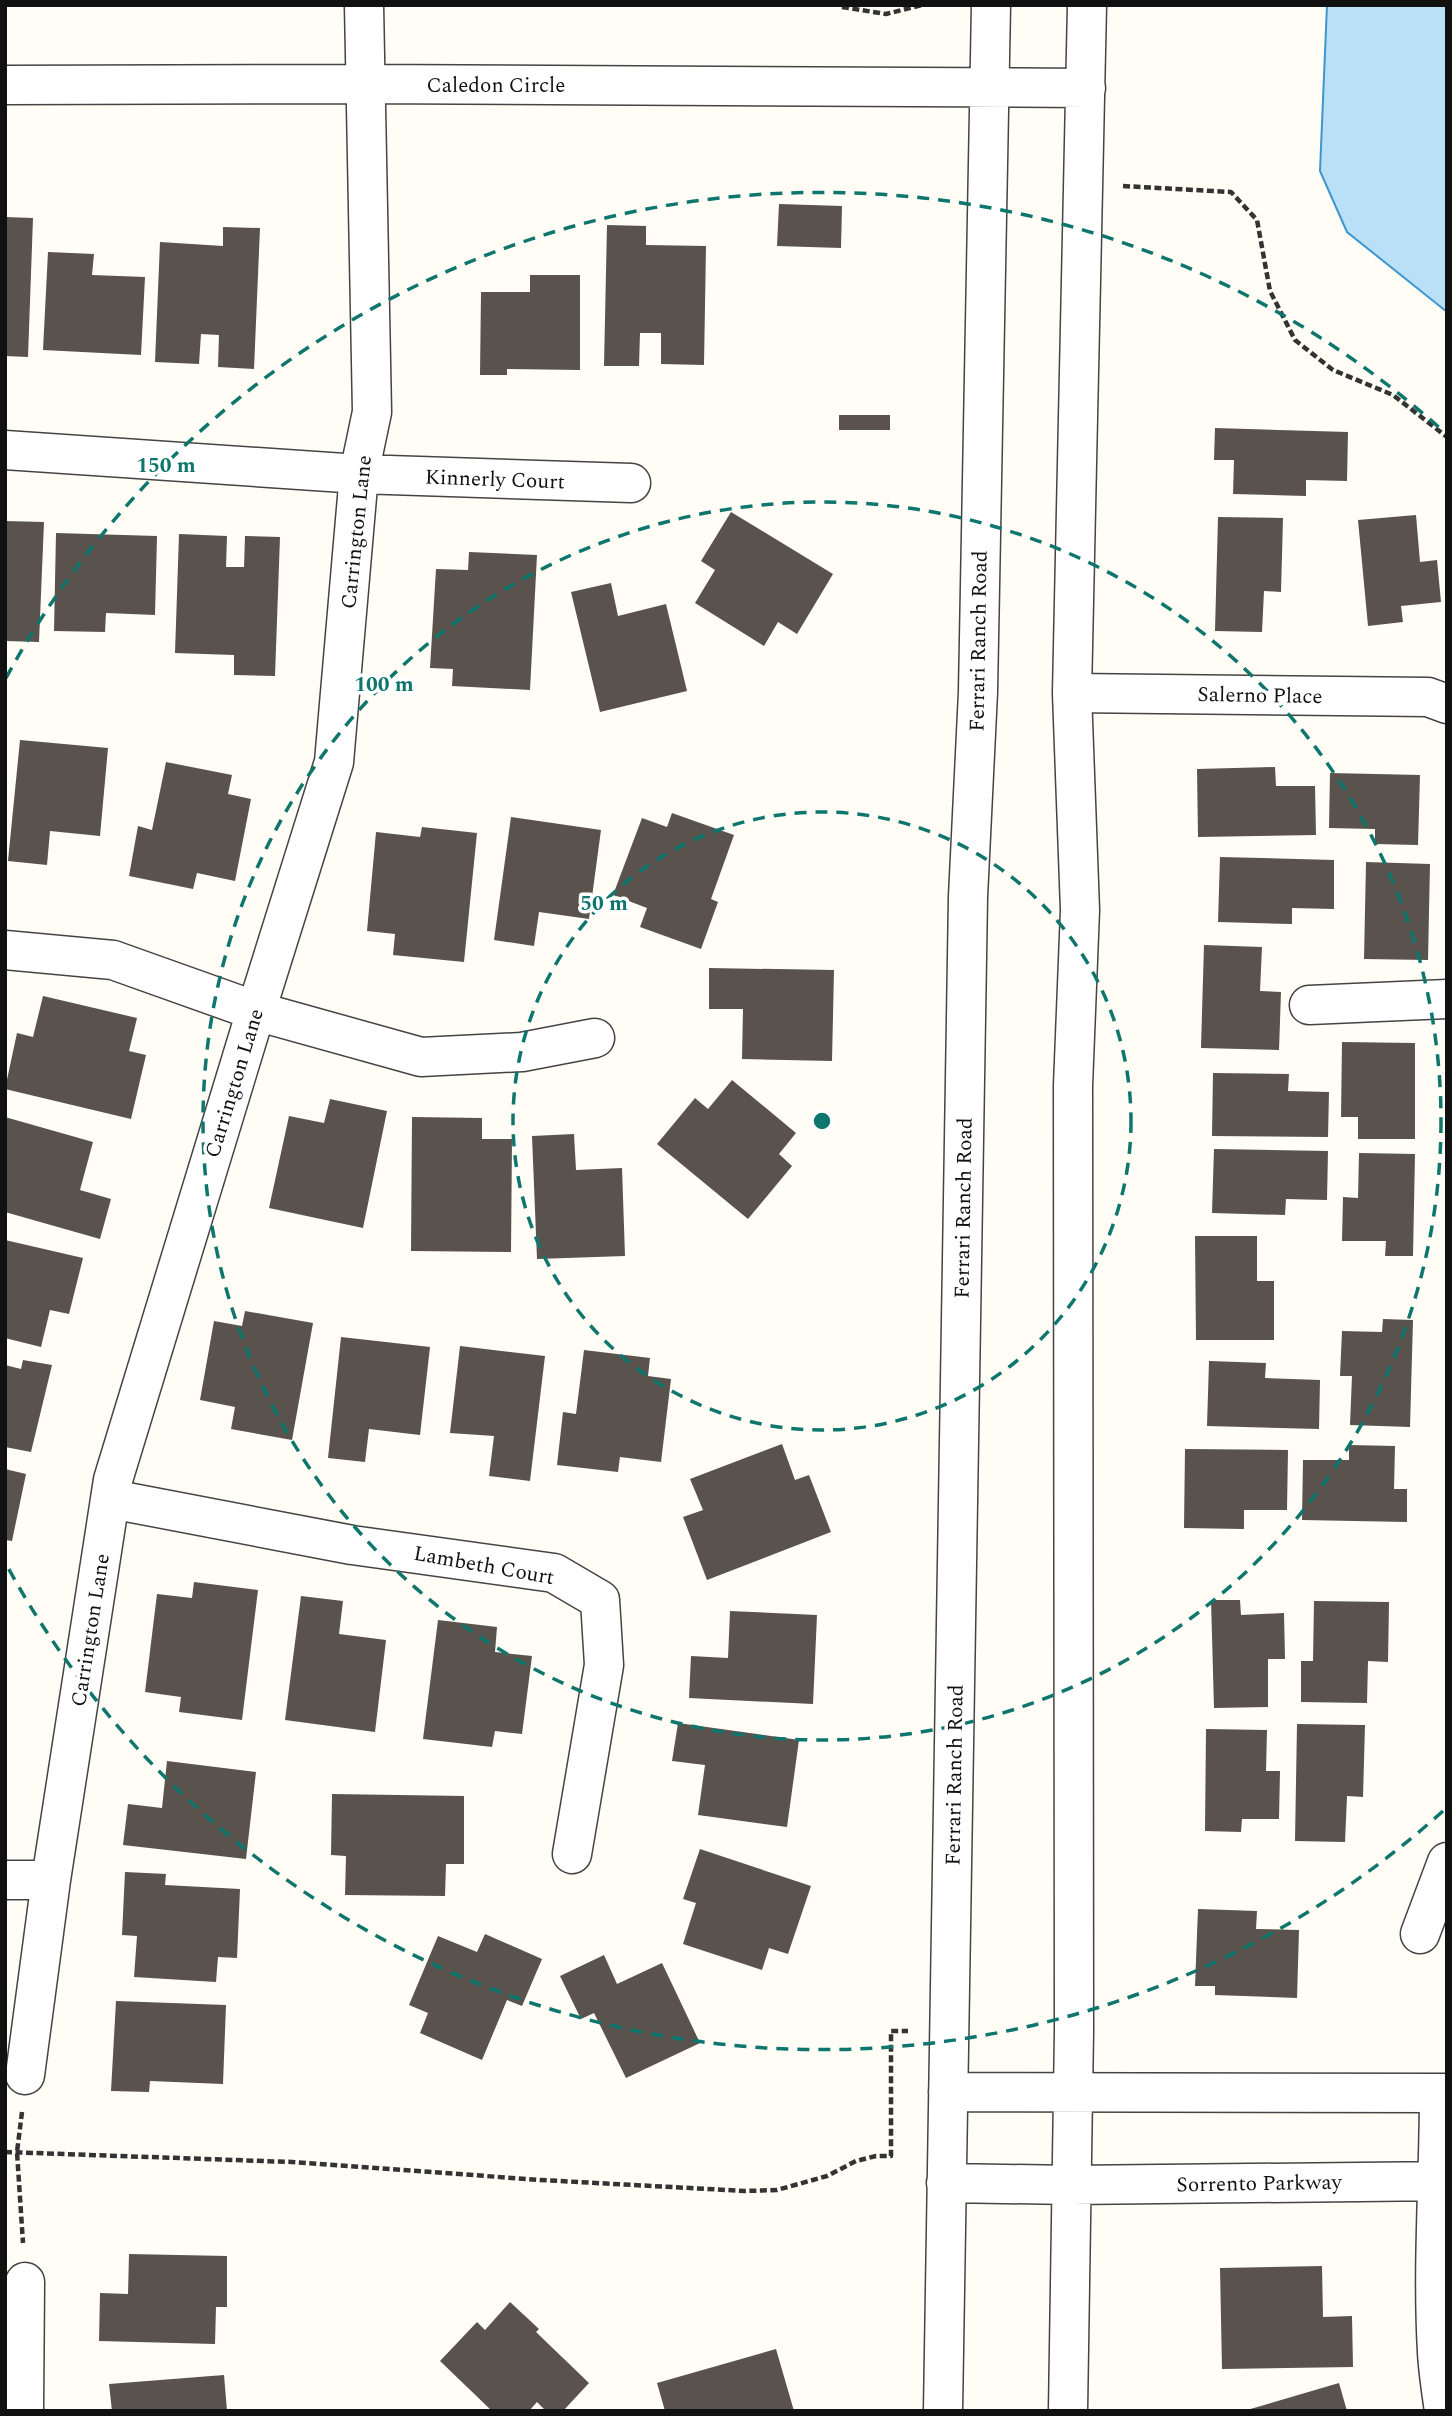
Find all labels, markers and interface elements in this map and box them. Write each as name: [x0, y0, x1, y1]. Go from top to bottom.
street label: Caledon Circle: [427, 70, 565, 102]
text: 150 m: [136, 450, 196, 482]
street label: Carrington Lane: [333, 454, 381, 611]
street label: Kinnerly Court: [424, 462, 566, 498]
street label: Ferrari Ranch Road: [961, 550, 997, 732]
text: 100 m: [354, 669, 414, 701]
street label: Salerno Place: [1197, 679, 1323, 713]
text: 50 m: [580, 888, 628, 920]
street label: Carrington Lane: [197, 1005, 273, 1162]
centre of rings: [810, 1109, 834, 1133]
street label: Ferrari Ranch Road: [946, 1117, 982, 1299]
street label: Lambeth Court: [411, 1538, 557, 1594]
street label: Carrington Lane: [63, 1551, 119, 1709]
street label: Ferrari Ranch Road: [937, 1684, 973, 1866]
street label: Sorrento Parkway: [1176, 2167, 1343, 2201]

